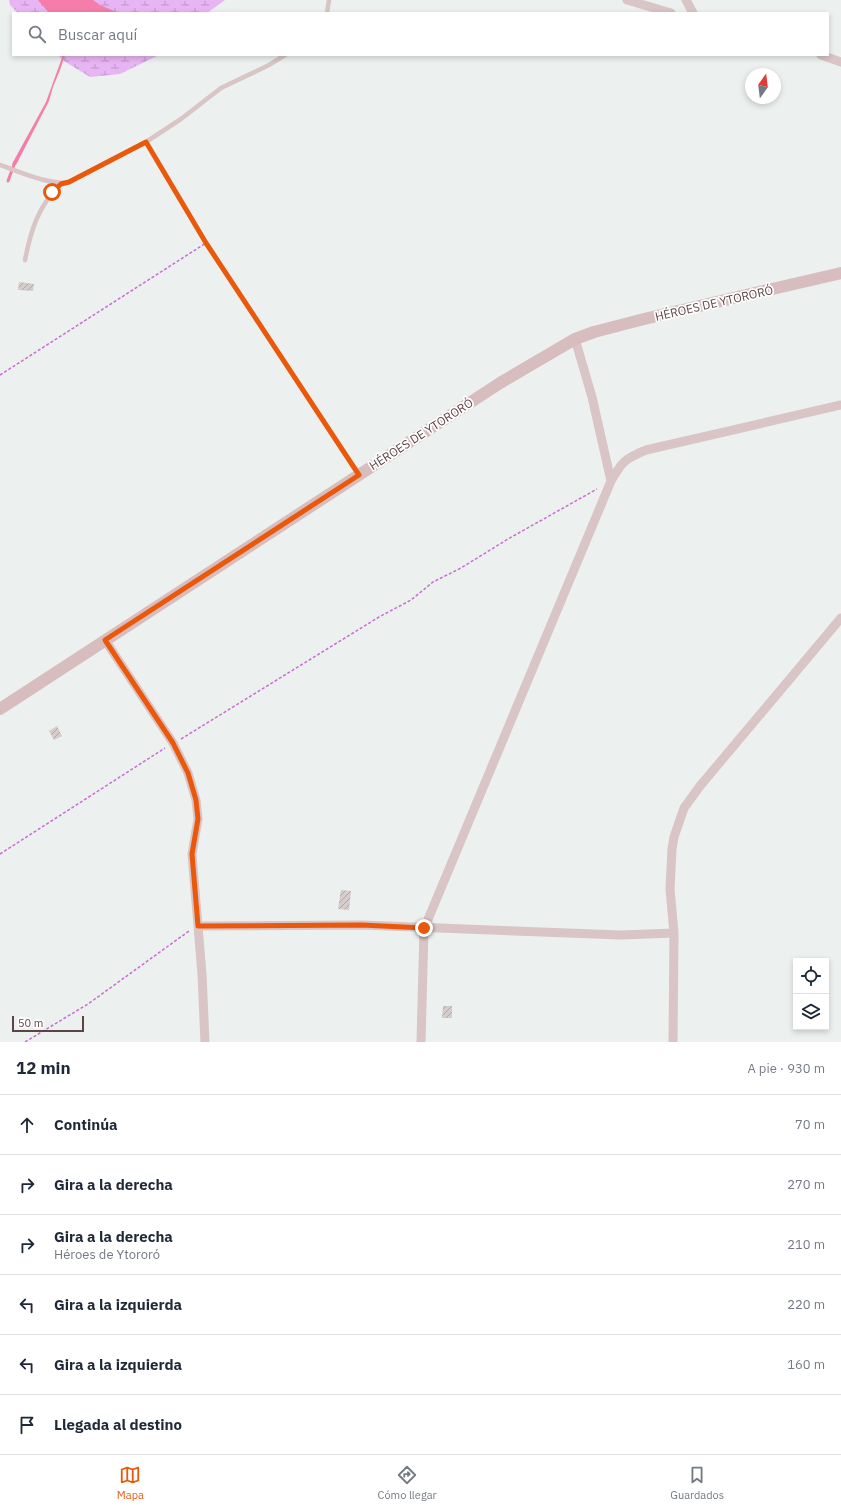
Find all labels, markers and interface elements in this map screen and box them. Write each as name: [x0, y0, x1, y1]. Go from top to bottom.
search box: [12, 12, 829, 56]
icon: search: [26, 23, 48, 45]
text: Buscar aquí: [58, 25, 137, 44]
north arrow: [745, 68, 781, 104]
route start: [43, 183, 61, 201]
street label: HÉROES DE YTORORÓ: [654, 282, 774, 324]
street label: HÉROES DE YTORORÓ: [366, 395, 476, 473]
route end: [415, 919, 433, 937]
map controls: [793, 958, 829, 1030]
button: locate: [793, 958, 829, 994]
button: layers: [793, 994, 829, 1030]
scale bar: [12, 1014, 84, 1033]
text: 50 m: [18, 1016, 43, 1030]
text: 12 min: [16, 1057, 71, 1079]
text: A pie · 930 m: [747, 1060, 825, 1077]
icon: ahead: [16, 1114, 38, 1136]
text: Continúa: [54, 1115, 118, 1134]
text: 70 m: [795, 1116, 825, 1133]
icon: right: [16, 1174, 38, 1196]
text: Gira a la derecha: [54, 1175, 173, 1194]
text: 270 m: [787, 1176, 825, 1193]
text: Gira a la derecha: [54, 1227, 173, 1246]
icon: right: [16, 1234, 38, 1256]
text: 210 m: [787, 1236, 825, 1253]
text: Héroes de Ytororó: [54, 1246, 160, 1263]
icon: left: [16, 1294, 38, 1316]
text: Gira a la izquierda: [54, 1295, 182, 1314]
text: 220 m: [787, 1296, 825, 1313]
icon: left: [16, 1354, 38, 1376]
text: Gira a la izquierda: [54, 1355, 182, 1374]
text: 160 m: [787, 1356, 825, 1373]
icon: arrive: [16, 1414, 38, 1436]
text: Llegada al destino: [54, 1415, 182, 1434]
tab: Mapa: [117, 1464, 144, 1502]
tab: Cómo llegar: [378, 1464, 437, 1502]
tab: Guardados: [670, 1464, 724, 1502]

